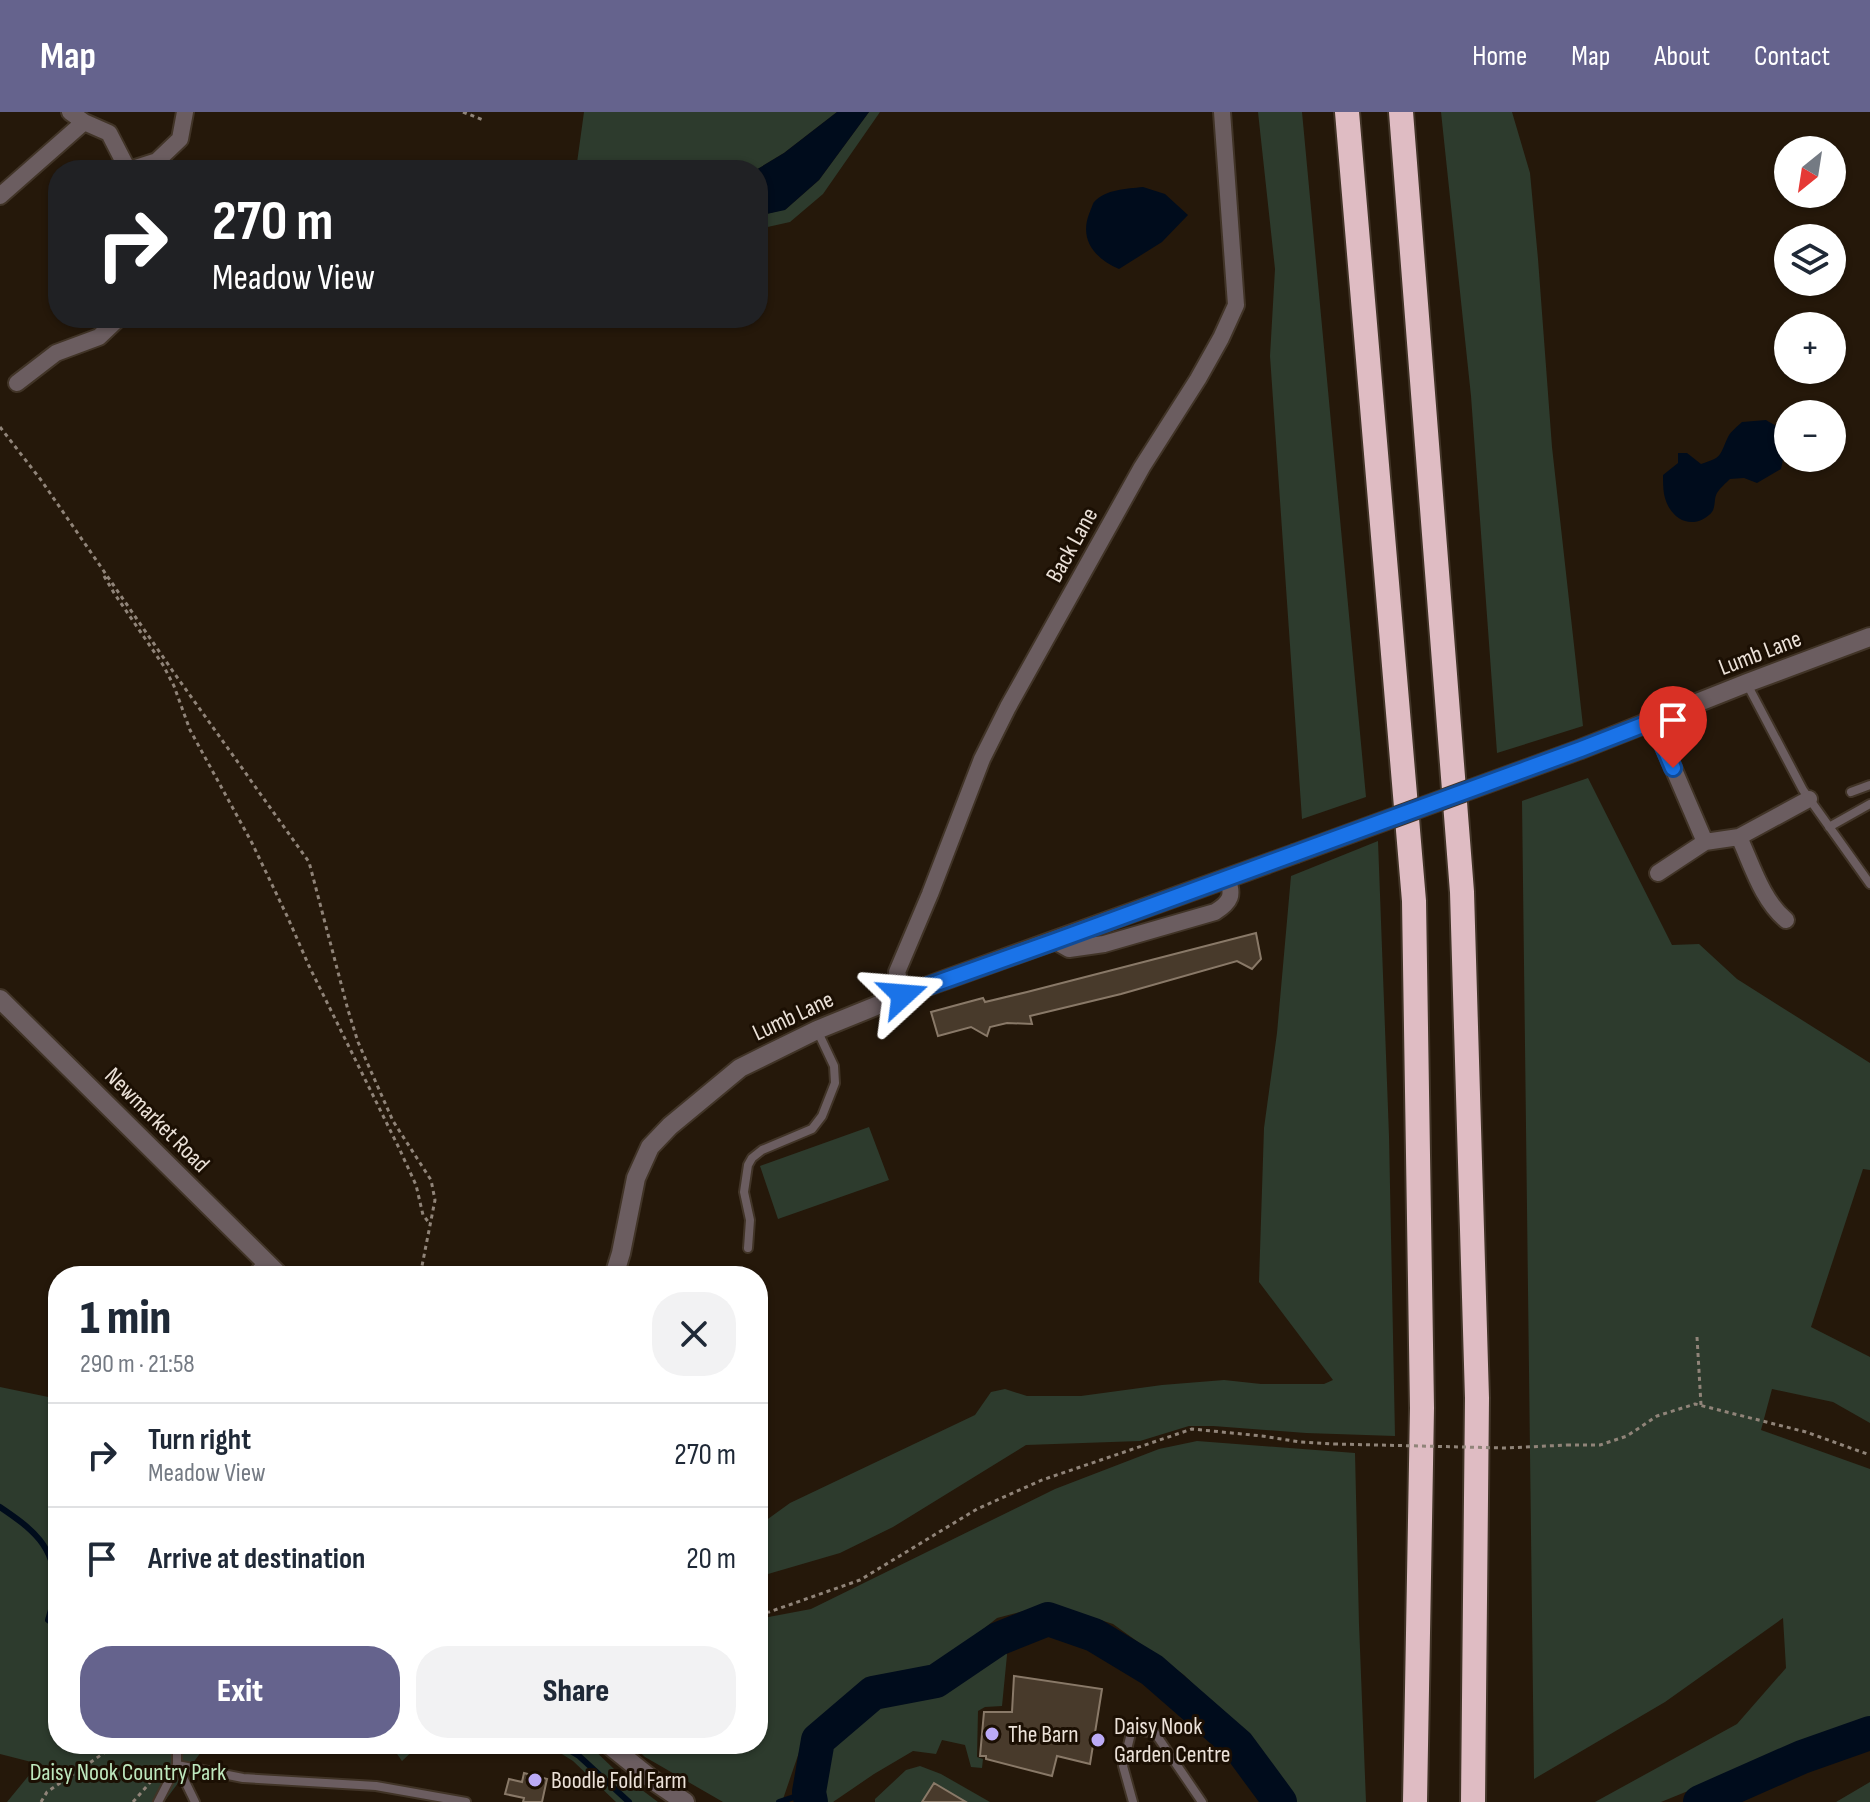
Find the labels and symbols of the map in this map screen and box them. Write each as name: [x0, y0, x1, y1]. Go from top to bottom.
north arrow: [1774, 136, 1846, 208]
street label: Back Lane: [1040, 503, 1104, 587]
street label: Lumb Lane: [1715, 624, 1805, 682]
pin: [1639, 686, 1707, 768]
position arrow: [861, 953, 945, 1037]
street label: Lumb Lane: [748, 985, 838, 1047]
street label: Newmarket Road: [99, 1062, 215, 1178]
place label: Daisy Nook Garden Centre: [1114, 1712, 1230, 1769]
place label: The Barn: [1008, 1720, 1078, 1749]
marker: The Barn: [983, 1725, 1001, 1743]
marker: Daisy Nook Garden Centre: [1089, 1731, 1107, 1749]
park label: Daisy Nook Country Park: [30, 1758, 226, 1787]
place label: Boodle Fold Farm: [551, 1766, 687, 1795]
marker: Boodle Fold Farm: [526, 1771, 544, 1789]

